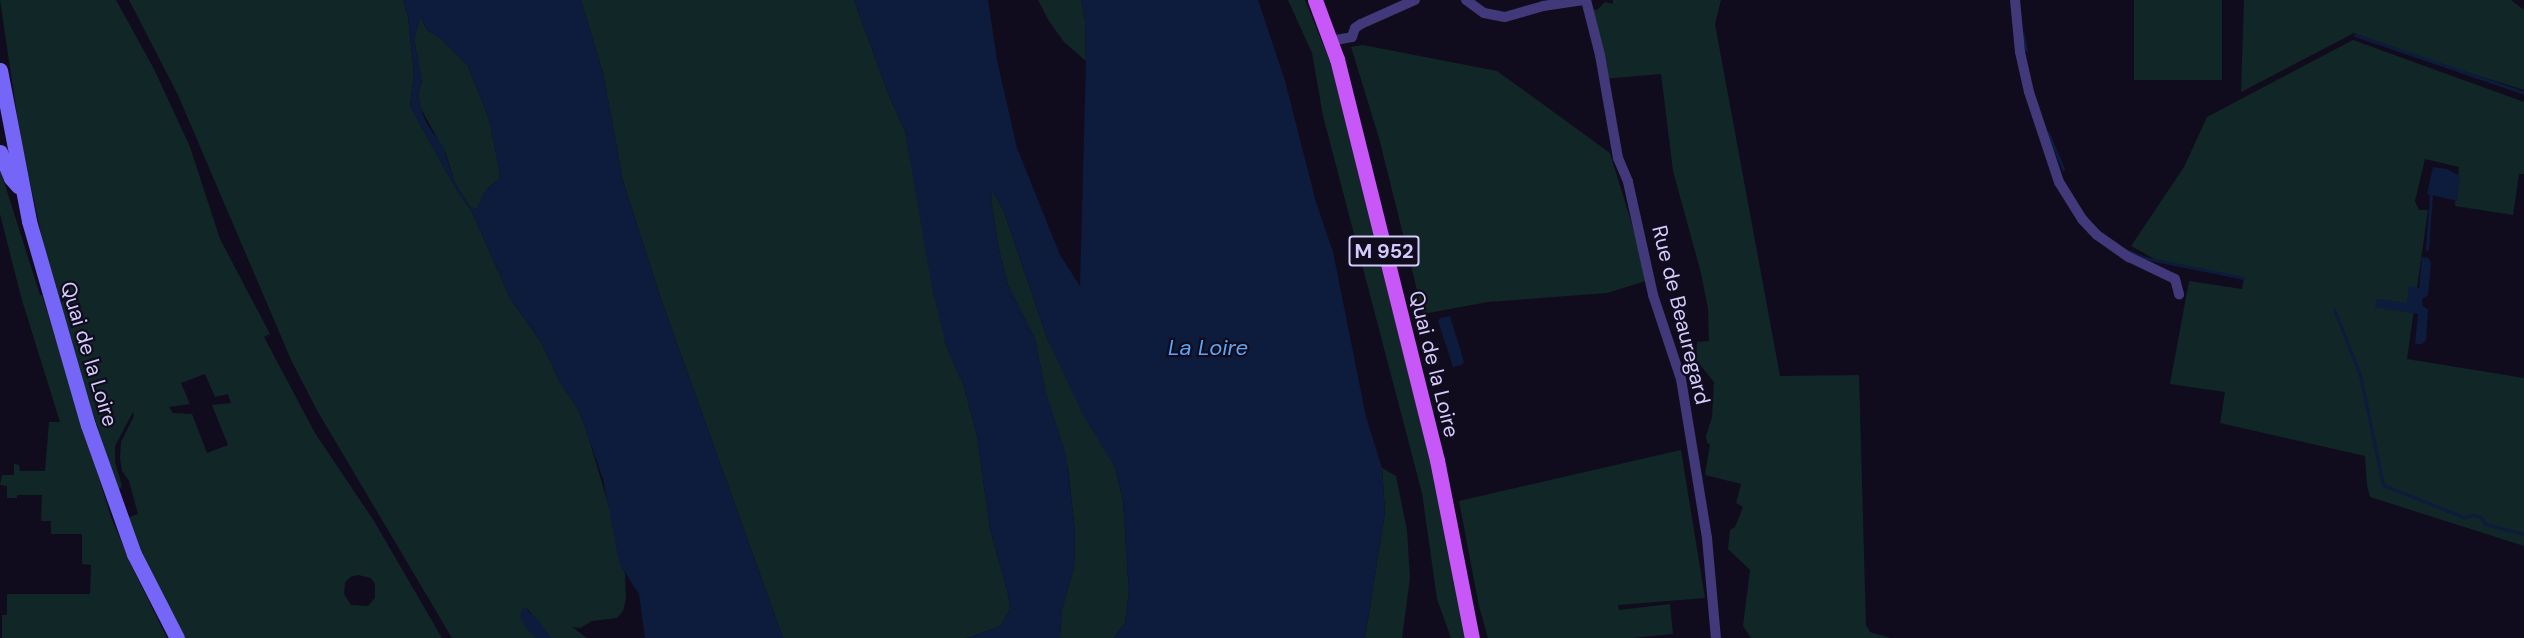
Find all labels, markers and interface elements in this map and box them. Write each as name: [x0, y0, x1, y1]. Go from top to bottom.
street label: Rue de Beauregard: [1647, 223, 1715, 407]
road number: M 952: [1348, 234, 1420, 268]
street label: Quai de la Loire: [55, 279, 123, 429]
street label: Quai de la Loire: [1404, 288, 1464, 440]
water label: La Loire: [1168, 335, 1248, 361]

